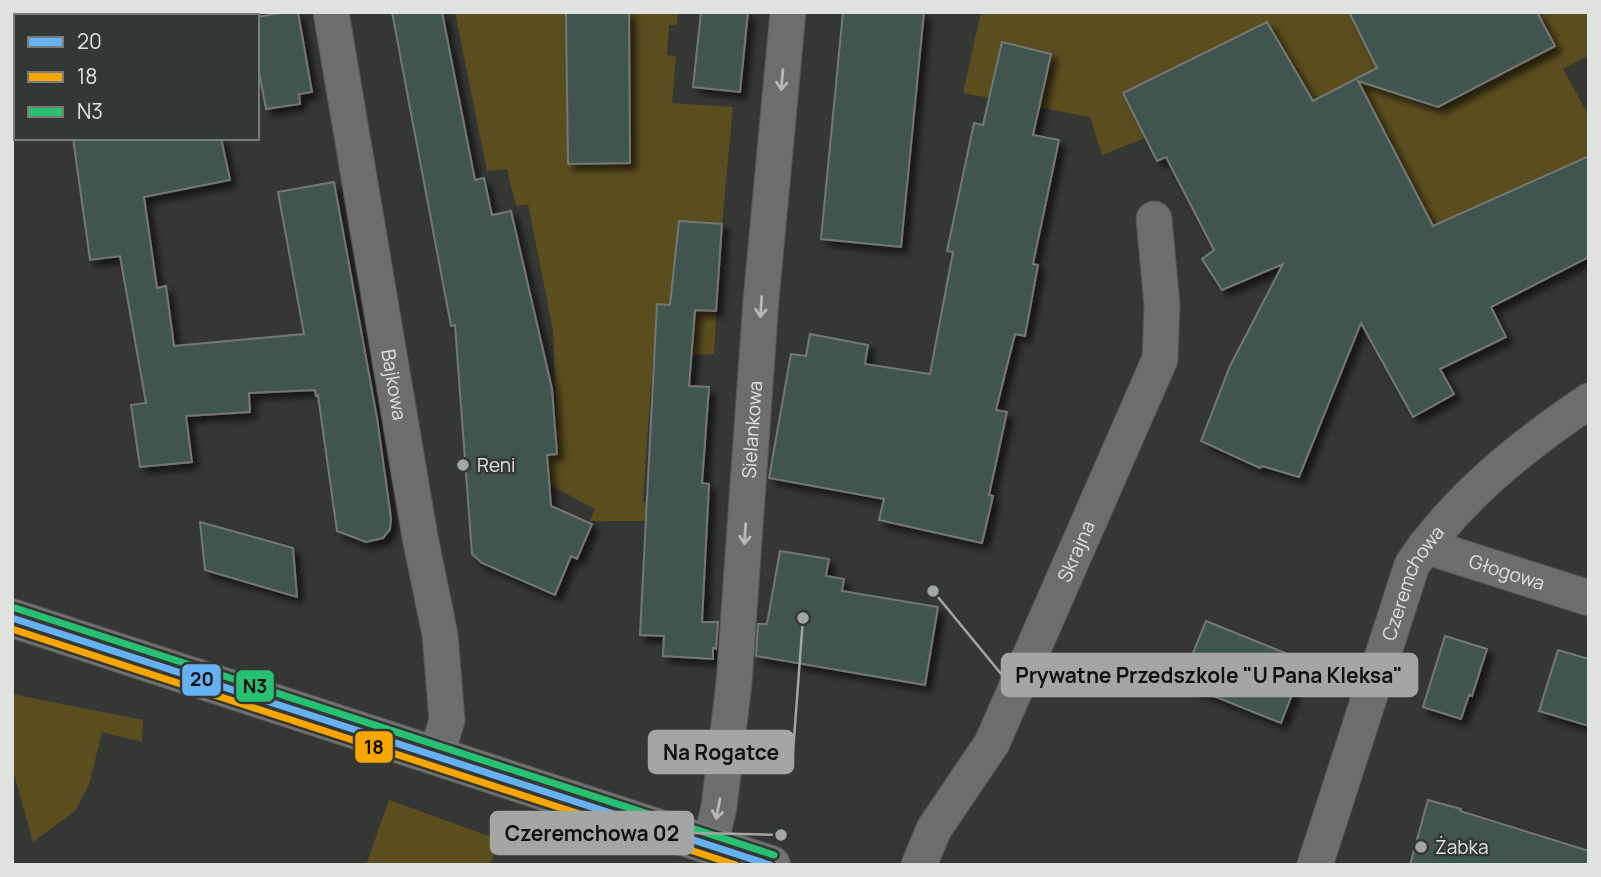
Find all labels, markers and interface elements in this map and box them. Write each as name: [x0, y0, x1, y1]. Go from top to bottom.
legend: [14, 14, 259, 140]
text: 20: [77, 27, 102, 55]
text: 18: [77, 62, 97, 90]
one-way arrow: [775, 68, 788, 91]
text: N3: [77, 97, 103, 125]
one-way arrow: [754, 295, 767, 318]
street label: Bajkowa: [375, 347, 413, 422]
street label: Sielankowa: [735, 380, 768, 479]
place label: Reni: [477, 452, 516, 478]
marker: Reni: [455, 457, 471, 473]
street label: Skrajna: [1051, 516, 1101, 586]
street label: Czeremchowa: [1375, 520, 1450, 644]
one-way arrow: [738, 522, 751, 544]
street label: Głogowa: [1466, 548, 1548, 596]
callout: Prywatne Przedszkole "U Pana Kleksa": [1002, 654, 1417, 696]
text: Prywatne Przedszkole "U Pana Kleksa": [1015, 661, 1403, 689]
line badge: 20: [181, 663, 222, 697]
text: 20: [190, 666, 214, 692]
line badge: N3: [235, 669, 275, 703]
text: N3: [243, 673, 267, 699]
line badge: 18: [354, 730, 394, 764]
callout: Na Rogatce: [649, 731, 793, 773]
text: 18: [364, 734, 384, 760]
text: Na Rogatce: [663, 738, 779, 766]
one-way arrow: [711, 797, 724, 820]
callout: Czeremchowa 02: [491, 812, 693, 854]
text: Czeremchowa 02: [505, 819, 679, 847]
place label: Żabka: [1435, 834, 1488, 860]
marker: Żabka: [1413, 839, 1429, 855]

